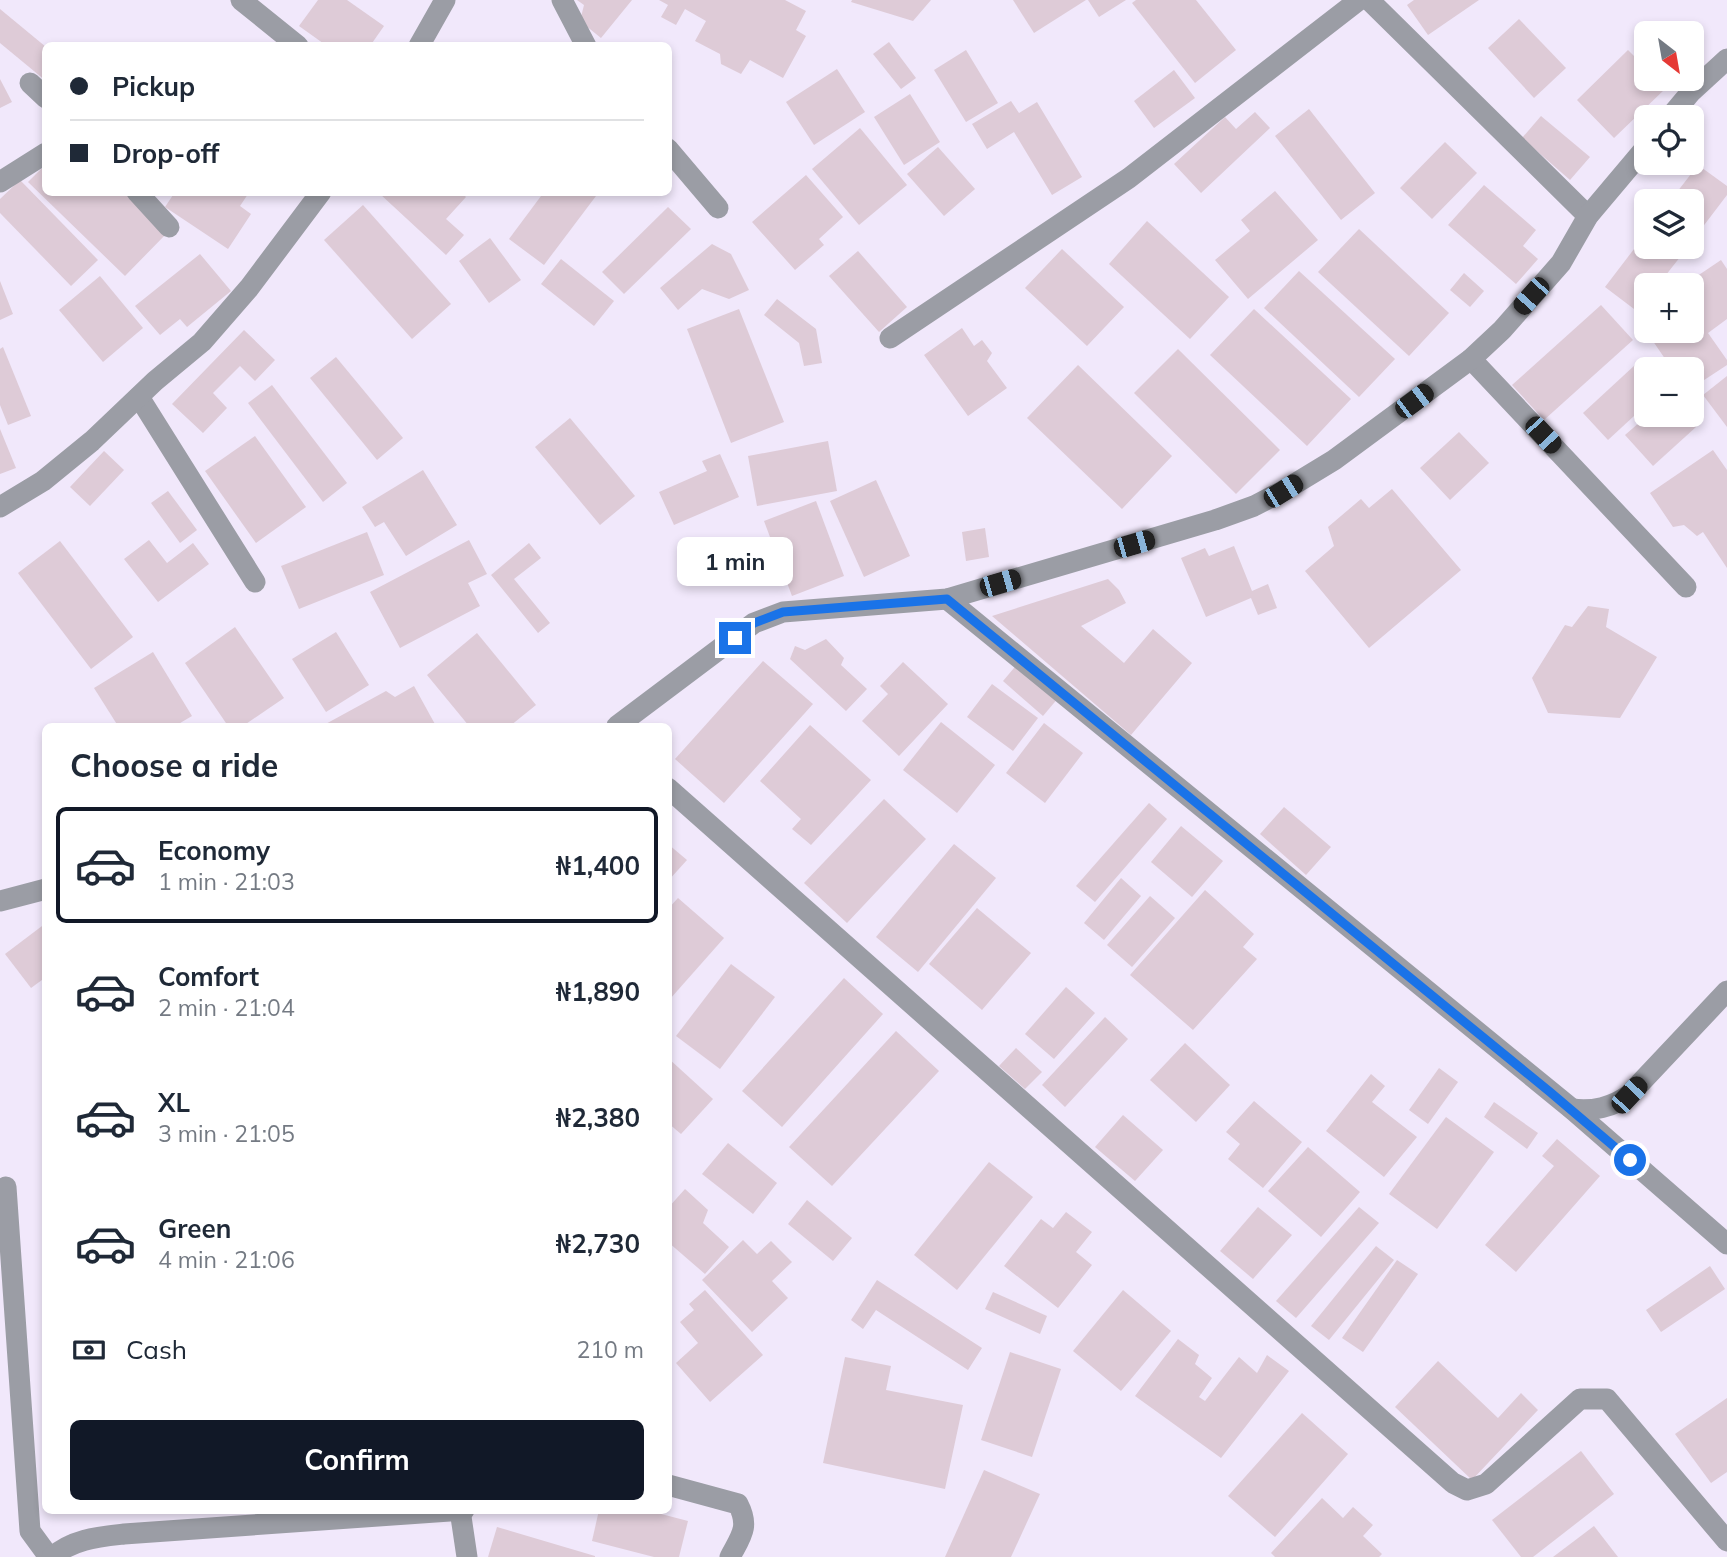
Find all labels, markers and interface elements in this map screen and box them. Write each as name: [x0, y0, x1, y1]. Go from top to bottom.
north arrow: [1634, 21, 1704, 91]
map controls: [1634, 21, 1704, 427]
text: Pickup: [112, 70, 195, 103]
button: locate: [1634, 105, 1704, 175]
text: Drop-off: [112, 137, 219, 170]
button: layers: [1634, 189, 1704, 259]
car: [1510, 273, 1553, 319]
button: +: [1634, 273, 1704, 343]
button: −: [1634, 357, 1704, 427]
car: [1391, 380, 1438, 422]
car: [1521, 412, 1566, 458]
car: [1260, 471, 1307, 511]
car: [1111, 528, 1158, 560]
callout: 1 min: [677, 536, 793, 586]
text: 1 min: [705, 547, 765, 576]
car: [977, 567, 1024, 599]
route end: [719, 622, 751, 654]
text: Choose a ride: [70, 745, 278, 785]
icon: car: [74, 834, 137, 897]
text: Economy: [158, 834, 270, 867]
text: ₦1,400: [556, 849, 640, 882]
text: 1 min · 21:03: [158, 867, 295, 896]
icon: car: [74, 960, 137, 1023]
text: Comfort: [158, 960, 259, 993]
text: ₦1,890: [556, 975, 640, 1008]
text: 2 min · 21:04: [158, 993, 295, 1022]
car: [1607, 1072, 1652, 1118]
icon: car: [74, 1086, 137, 1149]
text: XL: [158, 1086, 190, 1119]
text: ₦2,380: [556, 1101, 640, 1134]
text: 3 min · 21:05: [158, 1119, 295, 1148]
route start: [1614, 1144, 1646, 1176]
icon: car: [74, 1212, 137, 1275]
text: Green: [158, 1212, 231, 1245]
text: ₦2,730: [556, 1227, 640, 1260]
text: 4 min · 21:06: [158, 1245, 295, 1274]
icon: cash: [70, 1331, 108, 1369]
text: Cash: [126, 1333, 187, 1366]
text: 210 m: [576, 1335, 644, 1364]
button: Confirm: [70, 1420, 644, 1500]

